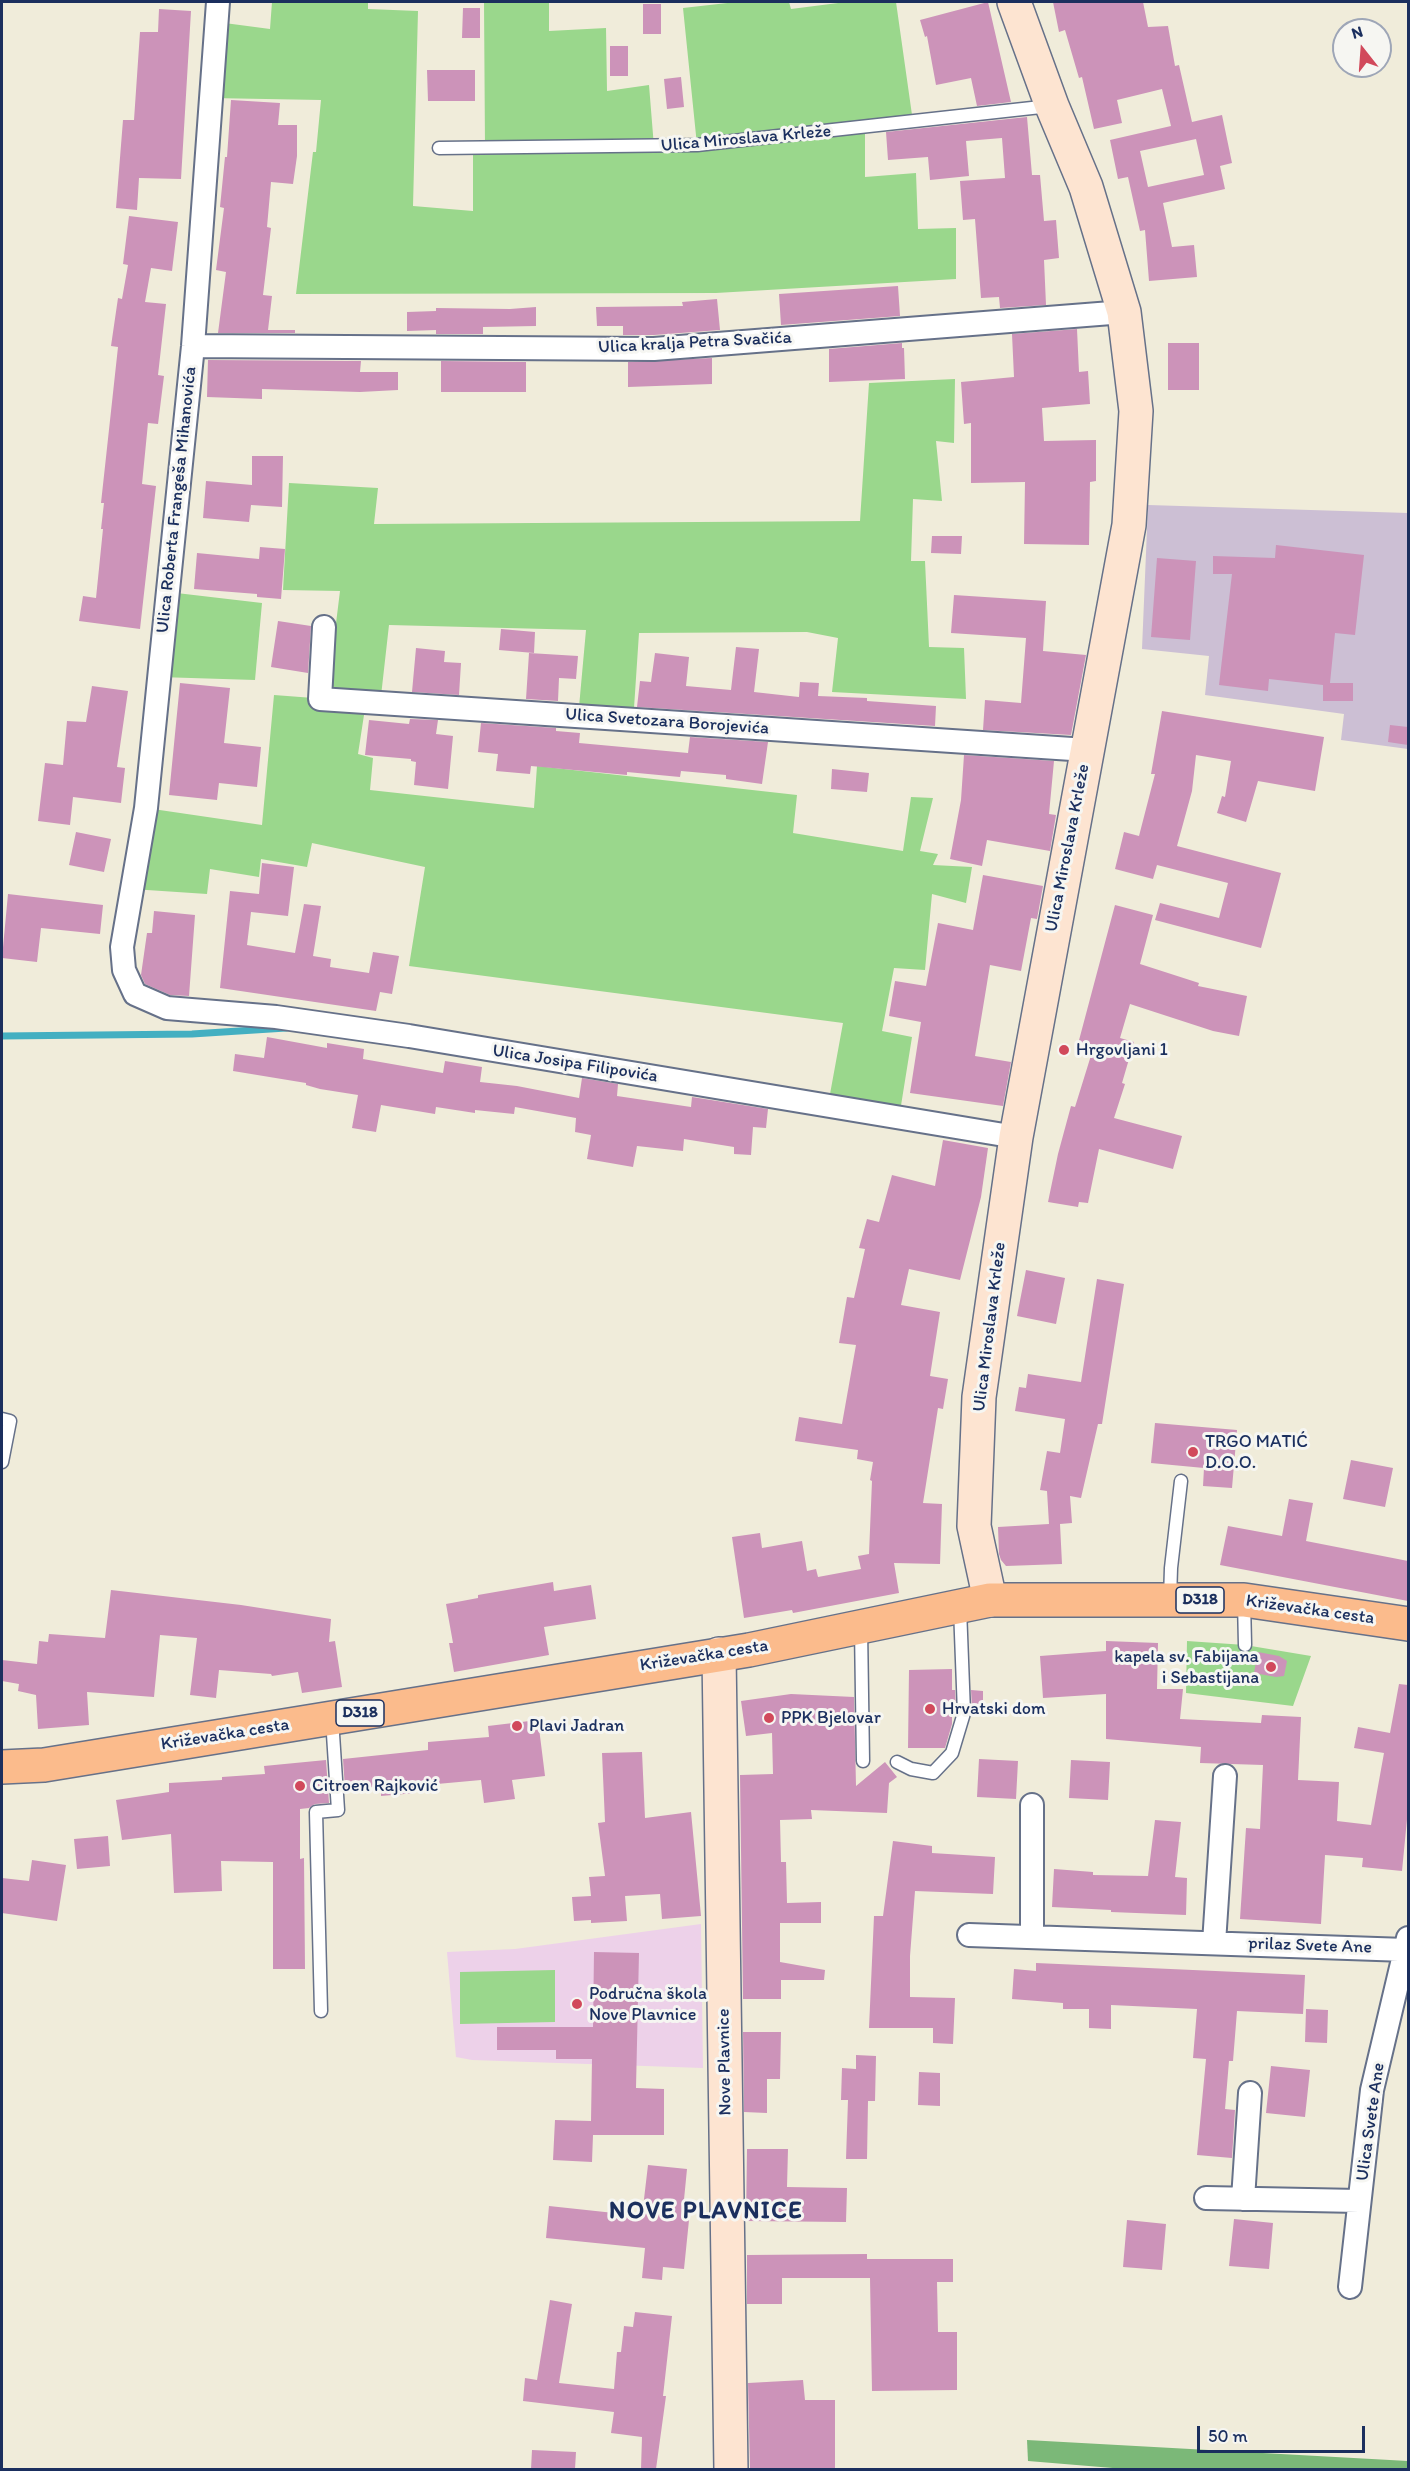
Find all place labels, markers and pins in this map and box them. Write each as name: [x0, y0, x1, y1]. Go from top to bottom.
place label: Hrgovljani 1: [1076, 1039, 1168, 1061]
marker: Hrgovljani 1: [1057, 1043, 1071, 1057]
place label: TRGO MATIĆ D.O.O.: [1205, 1431, 1308, 1474]
marker: TRGO MATIĆ D.O.O.: [1186, 1445, 1200, 1459]
place label: kapela sv. Fabijana i Sebastijana: [1114, 1646, 1259, 1688]
marker: kapela sv. Fabijana i Sebastijana: [1264, 1660, 1278, 1674]
place label: Hrvatski dom: [942, 1698, 1046, 1720]
marker: Hrvatski dom: [923, 1702, 937, 1716]
place label: PPK Bjelovar: [781, 1707, 881, 1729]
marker: PPK Bjelovar: [762, 1711, 776, 1725]
place label: Plavi Jadran: [529, 1715, 624, 1737]
marker: Plavi Jadran: [510, 1719, 524, 1733]
place label: Citroen Rajković: [312, 1775, 438, 1797]
marker: Citroen Rajković: [293, 1779, 307, 1793]
place label: Područna škola Nove Plavnice: [589, 1983, 707, 2026]
marker: Područna škola Nove Plavnice: [570, 1997, 584, 2011]

